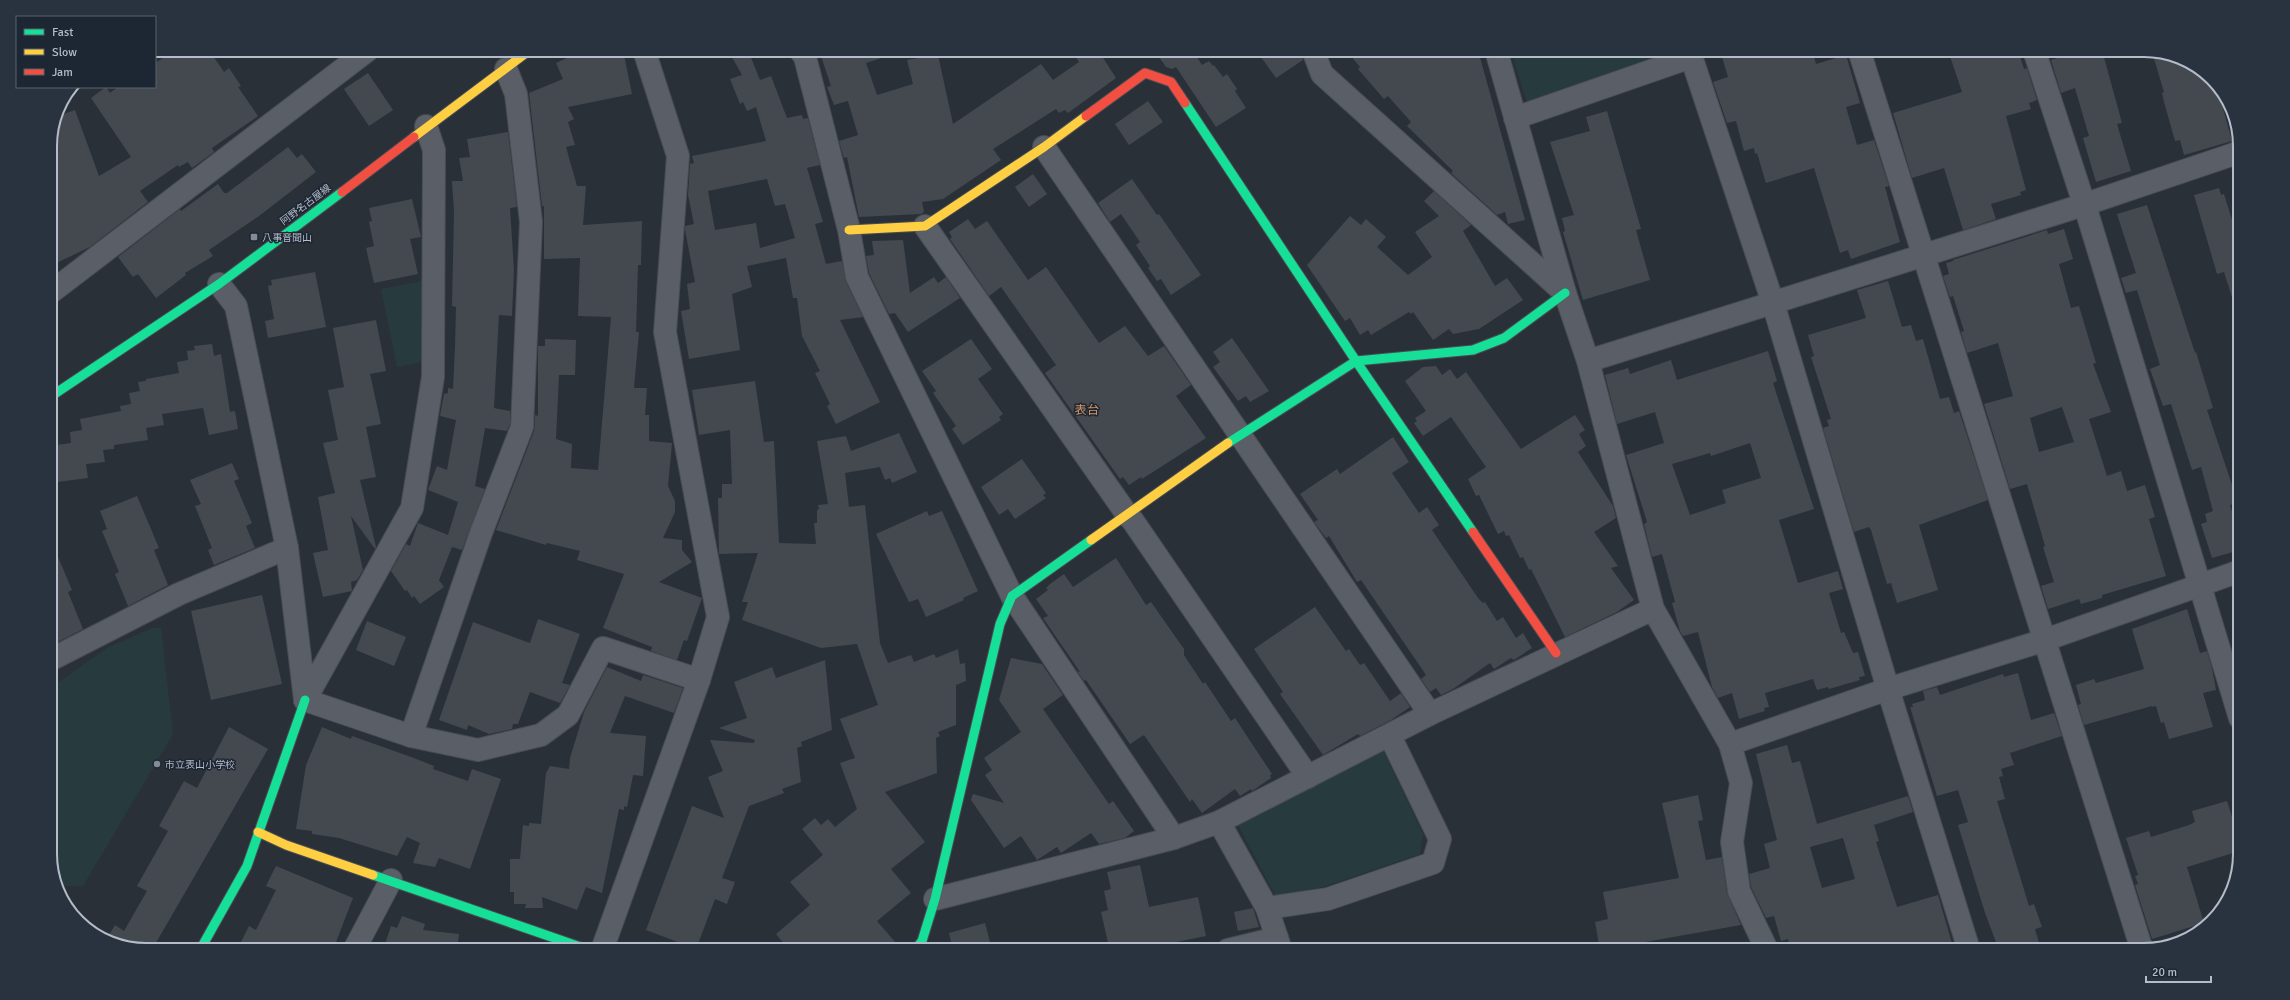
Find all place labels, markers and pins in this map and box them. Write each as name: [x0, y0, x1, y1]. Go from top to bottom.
marker: 八事音聞山: [249, 232, 259, 242]
place label: 八事音聞山: [262, 232, 312, 244]
marker: 市立表山小学校: [152, 759, 162, 769]
place label: 市立表山小学校: [165, 759, 235, 771]

